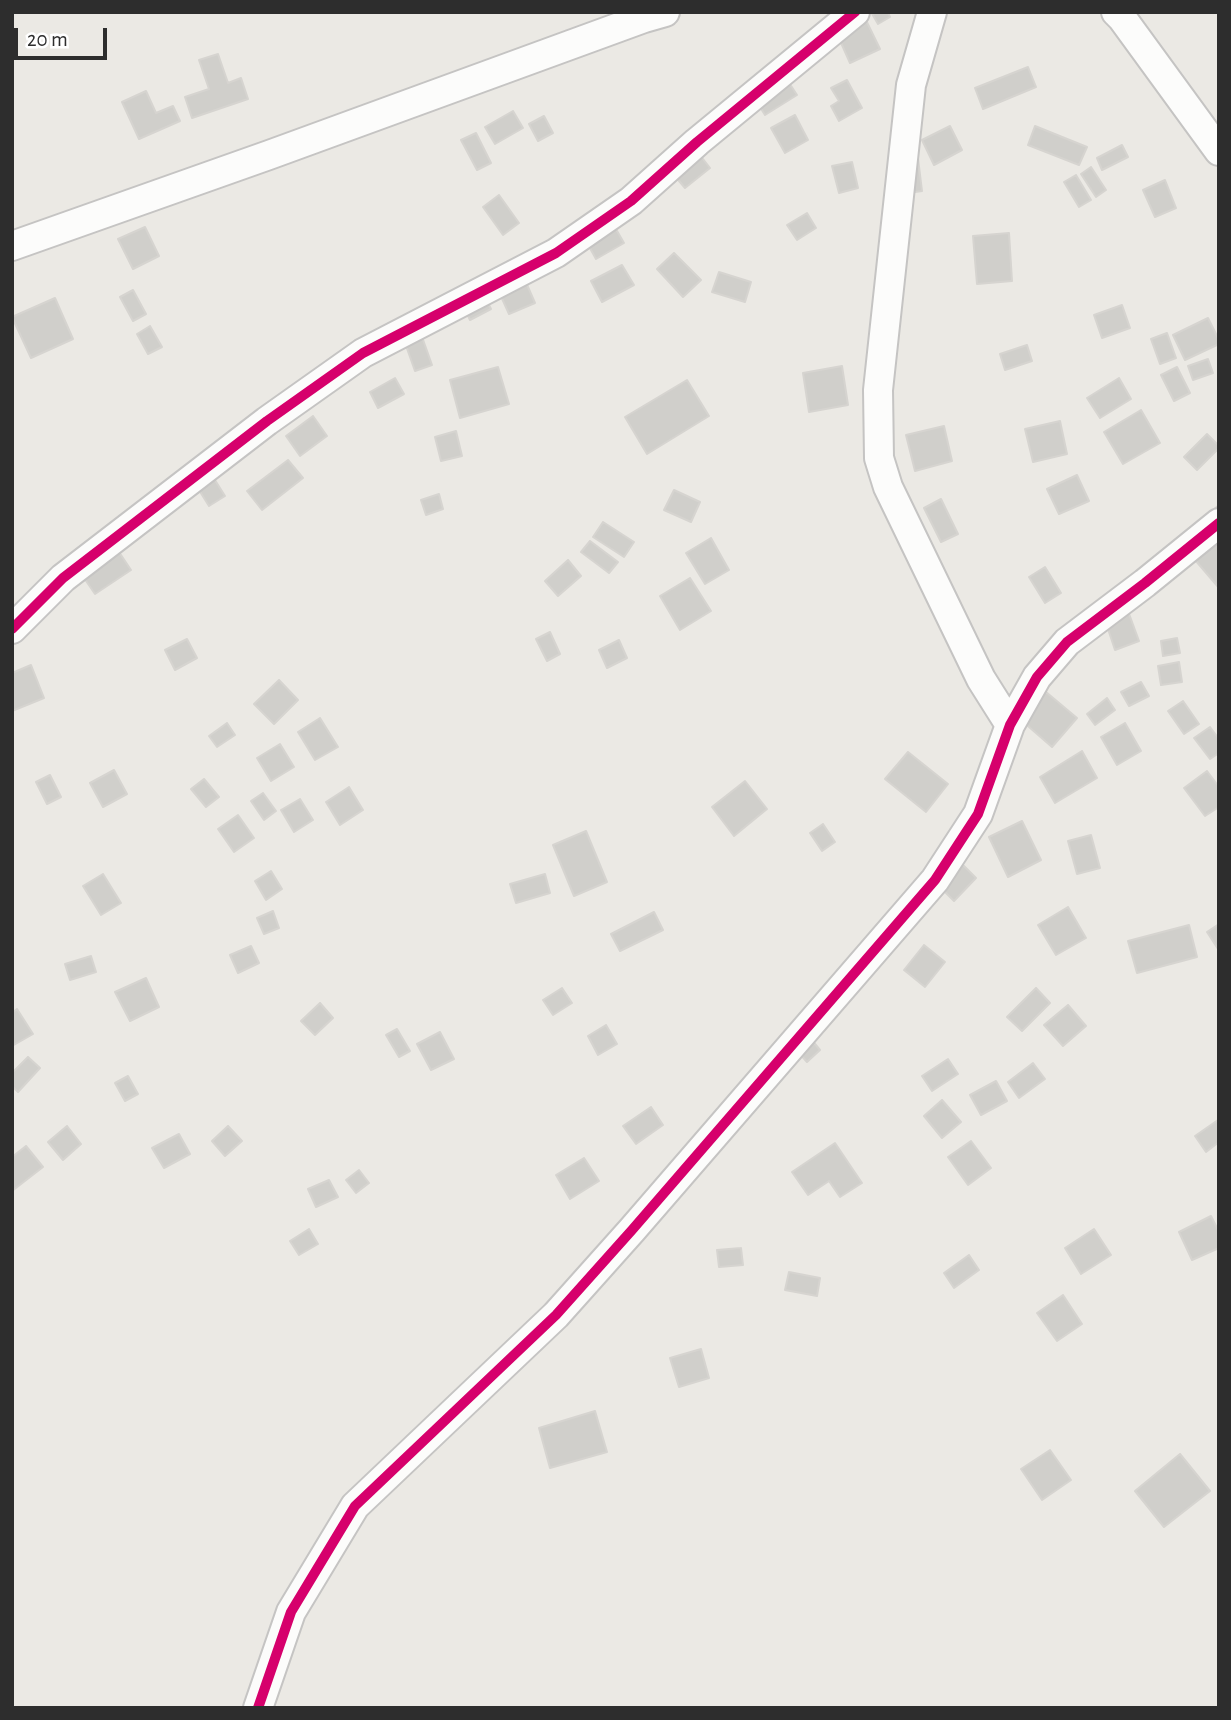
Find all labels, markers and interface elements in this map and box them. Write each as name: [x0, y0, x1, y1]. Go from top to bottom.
scale bar: [18, 14, 110, 58]
text: 20 m: [27, 29, 68, 50]

